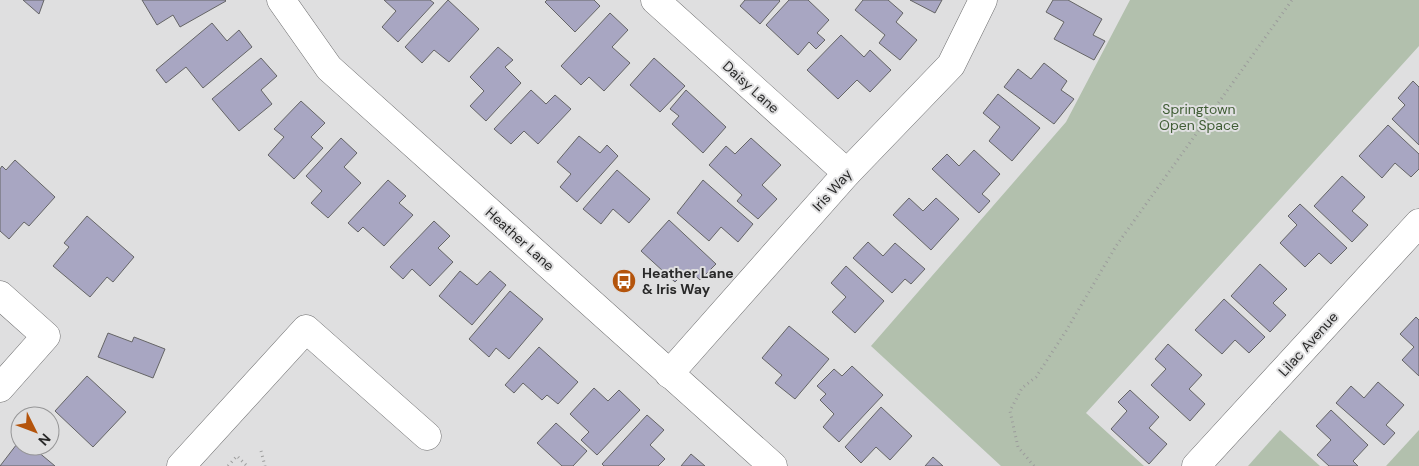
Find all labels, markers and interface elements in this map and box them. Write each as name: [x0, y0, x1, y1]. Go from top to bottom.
street label: Daisy Lane: [719, 57, 783, 117]
park label: Springtown Open Space: [1159, 100, 1239, 134]
street label: Iris Way: [808, 165, 856, 215]
street label: Heather Lane: [482, 203, 558, 275]
place label: Heather Lane & Iris Way: [642, 264, 734, 298]
bus stop icon: Heather Lane & Iris Way: [611, 268, 637, 294]
street label: Lilac Avenue: [1274, 308, 1342, 380]
north arrow: [10, 406, 60, 456]
text: N: [35, 430, 55, 450]

